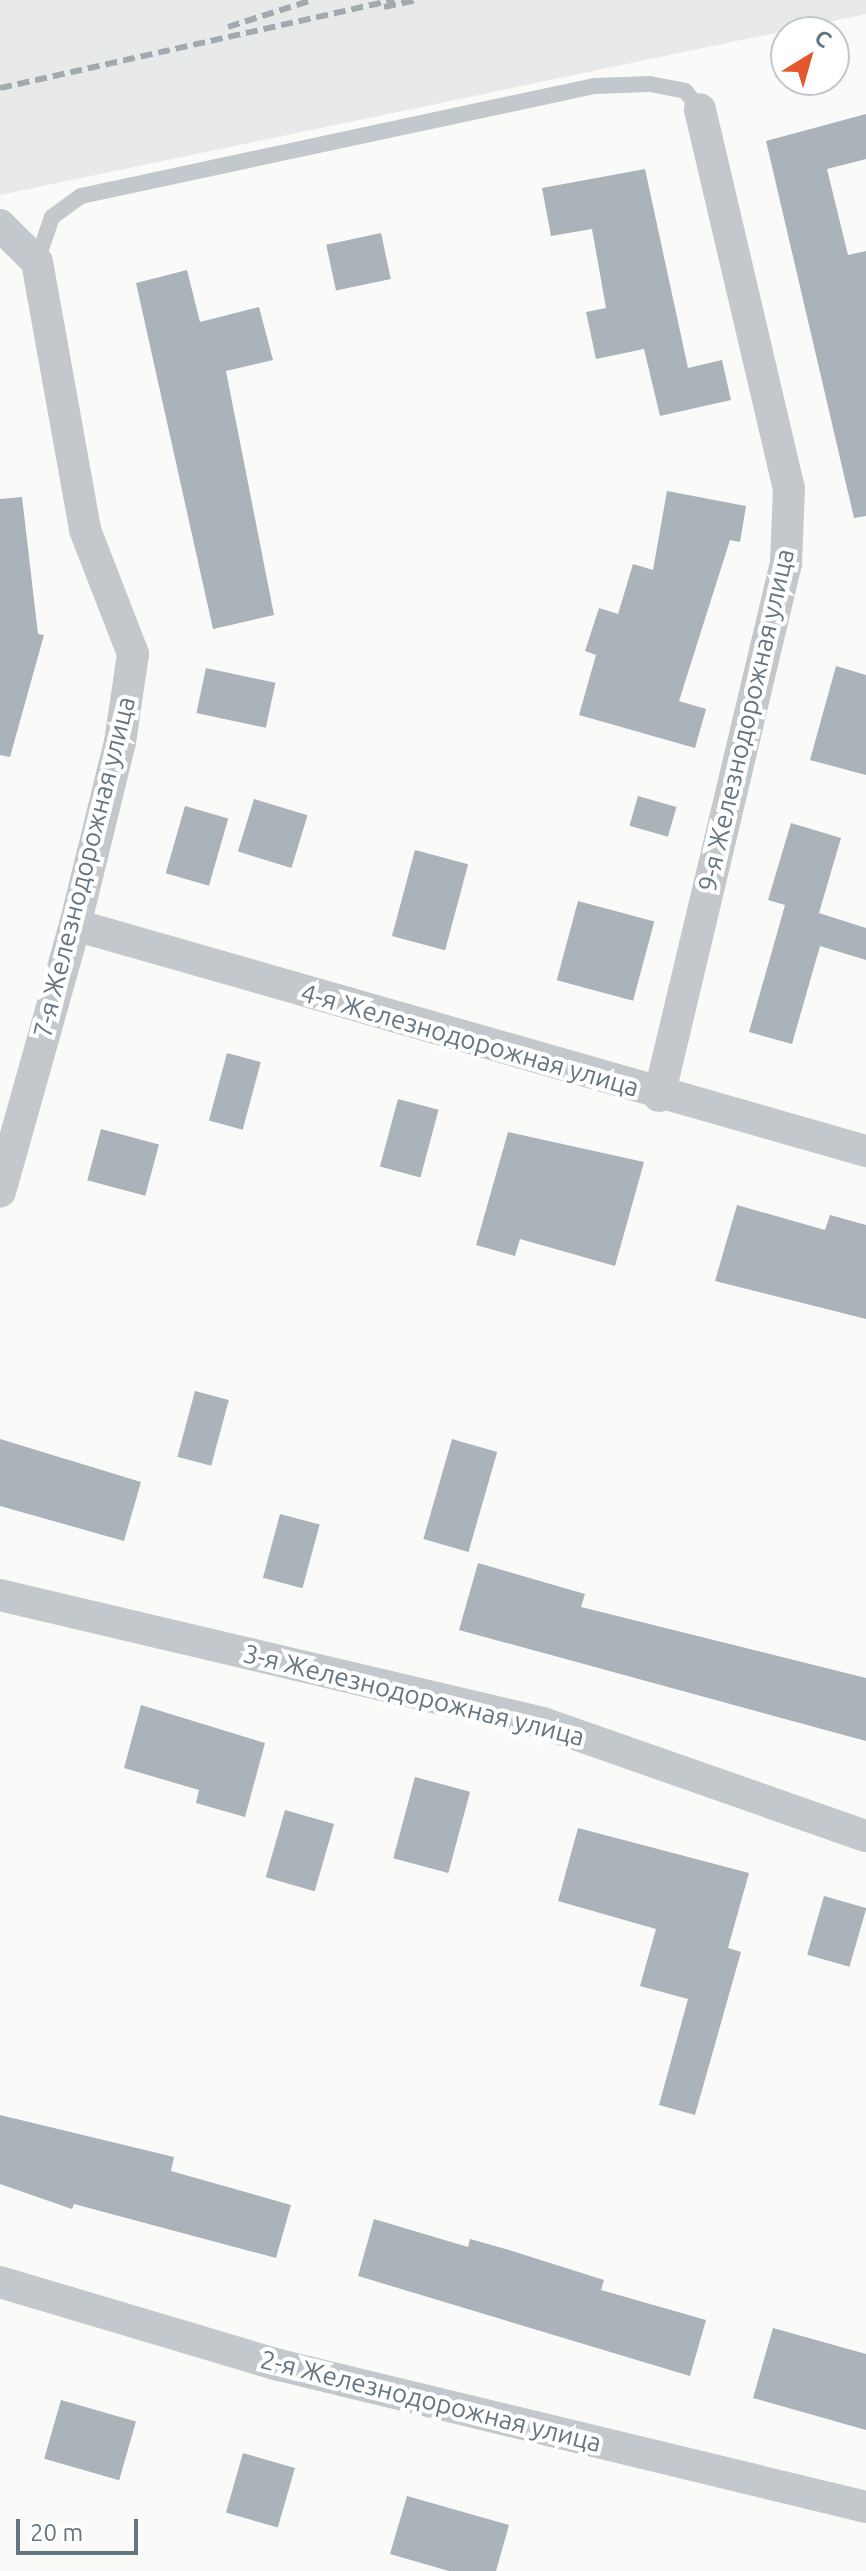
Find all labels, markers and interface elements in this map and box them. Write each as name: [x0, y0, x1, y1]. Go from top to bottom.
north arrow: [770, 16, 850, 96]
text: С: [810, 24, 837, 52]
street label: 9-я Железнодорожная улица: [691, 546, 801, 894]
street label: 7-я Железнодорожная улица: [26, 693, 142, 1041]
street label: 4-я Железнодорожная улица: [297, 977, 643, 1103]
street label: 3-я Железнодорожная улица: [240, 1637, 588, 1753]
street label: 2-я Железнодорожная улица: [257, 2343, 605, 2459]
scale bar: [20, 2503, 142, 2553]
text: 20 m: [30, 2519, 83, 2546]

